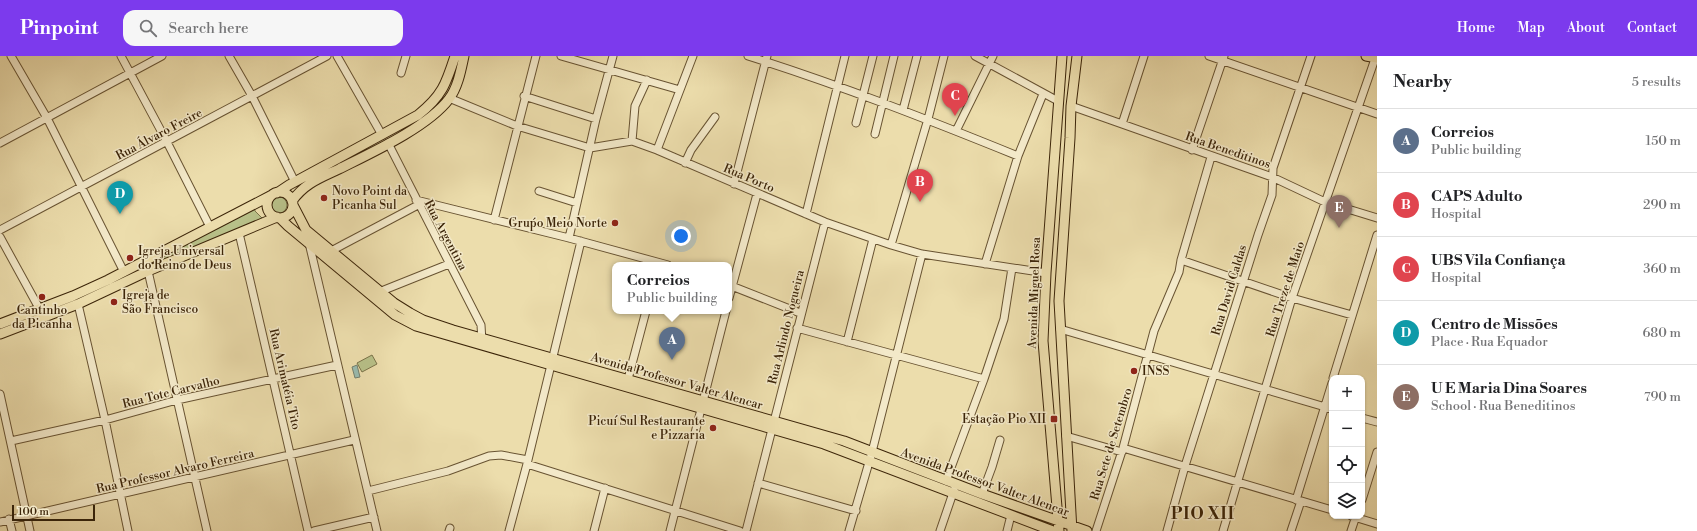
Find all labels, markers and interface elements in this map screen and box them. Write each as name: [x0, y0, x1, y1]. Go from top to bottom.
search box: [123, 10, 403, 46]
text: Pinpoint: [20, 16, 99, 40]
icon: search: [137, 17, 159, 39]
text: Search here: [169, 19, 249, 38]
text: Home: [1457, 19, 1495, 37]
text: Map: [1517, 19, 1545, 37]
text: About: [1567, 19, 1605, 37]
text: Contact: [1627, 19, 1677, 37]
text: Nearby: [1393, 71, 1452, 93]
text: 5 results: [1632, 74, 1681, 90]
pin: C: [942, 83, 968, 116]
street label: Rua Álvaro Freire: [112, 104, 205, 164]
text: Correios: [1431, 123, 1494, 142]
street label: Rua Beneditinos: [1183, 129, 1273, 172]
text: A: [1401, 133, 1411, 149]
text: 150 m: [1646, 133, 1681, 149]
text: Public building: [1431, 142, 1521, 158]
street label: Rua Porto: [721, 161, 777, 196]
pin: B: [907, 169, 933, 202]
pin: D: [107, 181, 133, 214]
place label: Novo Point da Picanha Sul: [332, 184, 408, 213]
text: CAPS Adulto: [1431, 187, 1523, 206]
marker: Novo Point da Picanha Sul: [319, 193, 329, 203]
pin: E: [1326, 195, 1352, 228]
street label: Rua Argentina: [421, 197, 471, 274]
text: B: [1401, 197, 1411, 213]
text: 290 m: [1643, 197, 1681, 213]
text: Hospital: [1431, 206, 1481, 222]
place label: Gruṕo Meio Norte: [509, 216, 607, 231]
marker: Gruṕo Meio Norte: [610, 218, 620, 228]
your location: [671, 226, 691, 246]
street label: Avenida Miguel Rosa: [1025, 236, 1044, 350]
street label: Rua Treze de Maio: [1263, 239, 1308, 339]
street label: Rua David Caldas: [1209, 243, 1250, 337]
place label: Igreja Universal do Reino de Deus: [138, 244, 231, 273]
text: UBS Vila Confiança: [1431, 251, 1566, 270]
marker: Igreja Universal do Reino de Deus: [125, 253, 135, 263]
text: C: [1401, 261, 1411, 277]
text: 360 m: [1643, 261, 1681, 277]
popup: [612, 262, 732, 314]
street label: Rua Arlindo Nogueira: [765, 267, 808, 386]
text: Hospital: [1431, 270, 1481, 286]
text: Correios: [627, 271, 690, 290]
place label: Igreja de São Francisco: [122, 288, 199, 317]
text: Public building: [627, 290, 717, 306]
marker: Cantinho da Picanha: [37, 292, 47, 302]
marker: Igreja de São Francisco: [109, 297, 119, 307]
place label: Cantinho da Picanha: [12, 303, 73, 332]
text: Centro de Missões: [1431, 315, 1558, 334]
text: D: [1401, 325, 1411, 341]
text: 680 m: [1642, 325, 1681, 341]
street label: Rua Arimatéia Tito: [266, 327, 304, 432]
pin: A: [659, 327, 685, 360]
text: Place · Rua Equador: [1431, 334, 1548, 350]
street label: Avenida Professor Valter Alencar: [588, 349, 765, 413]
place label: INSS: [1142, 364, 1169, 379]
marker: INSS: [1129, 366, 1139, 376]
street label: Rua Tote Carvalho: [121, 373, 222, 412]
map controls: [1329, 375, 1365, 519]
button: +: [1329, 375, 1365, 411]
text: U E Maria Dina Soares: [1431, 379, 1587, 398]
street label: Rua Sete de Setembro: [1087, 386, 1136, 502]
text: E: [1401, 389, 1411, 405]
text: 790 m: [1644, 389, 1681, 405]
text: School · Rua Beneditinos: [1431, 398, 1575, 414]
button: −: [1329, 411, 1365, 447]
place label: Estação Pio XII: [962, 412, 1046, 427]
place label: Picuí Sul Restaurante e Pizzaria: [588, 414, 706, 443]
marker: Estação Pio XII: [1049, 414, 1059, 424]
marker: Picuí Sul Restaurante e Pizzaria: [708, 423, 718, 433]
street label: Avenida Professor Valter Alencar: [898, 445, 1071, 520]
street label: Rua Professor Alvaro Ferreira: [95, 446, 256, 497]
button: locate: [1329, 447, 1365, 483]
button: layers: [1329, 483, 1365, 519]
scale bar: [12, 503, 95, 522]
district label: PIO XII: [1171, 504, 1235, 524]
text: 100 m: [18, 505, 49, 519]

